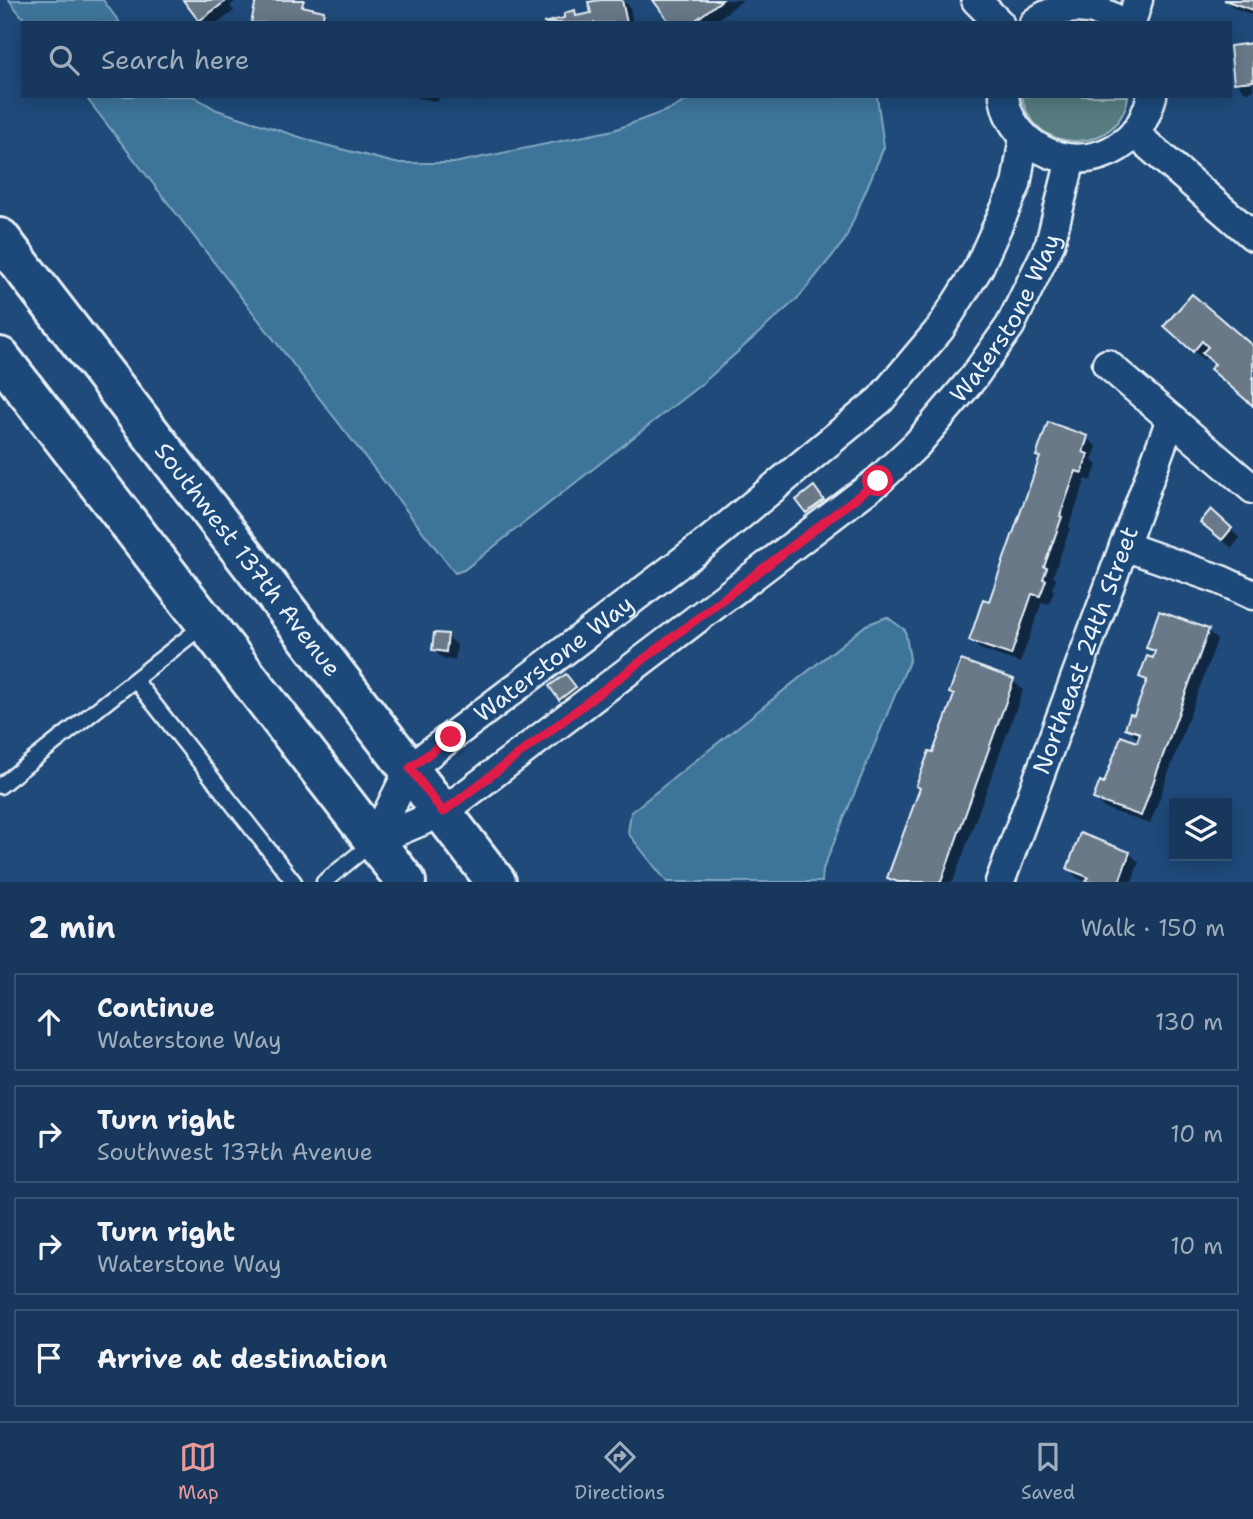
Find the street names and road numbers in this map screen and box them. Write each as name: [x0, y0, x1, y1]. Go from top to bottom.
street label: Waterstone Way: [943, 231, 1068, 410]
street label: Southwest 137th Avenue: [147, 436, 348, 683]
street label: Northeast 24th Street: [1025, 522, 1146, 779]
street label: Waterstone Way: [468, 588, 640, 730]

